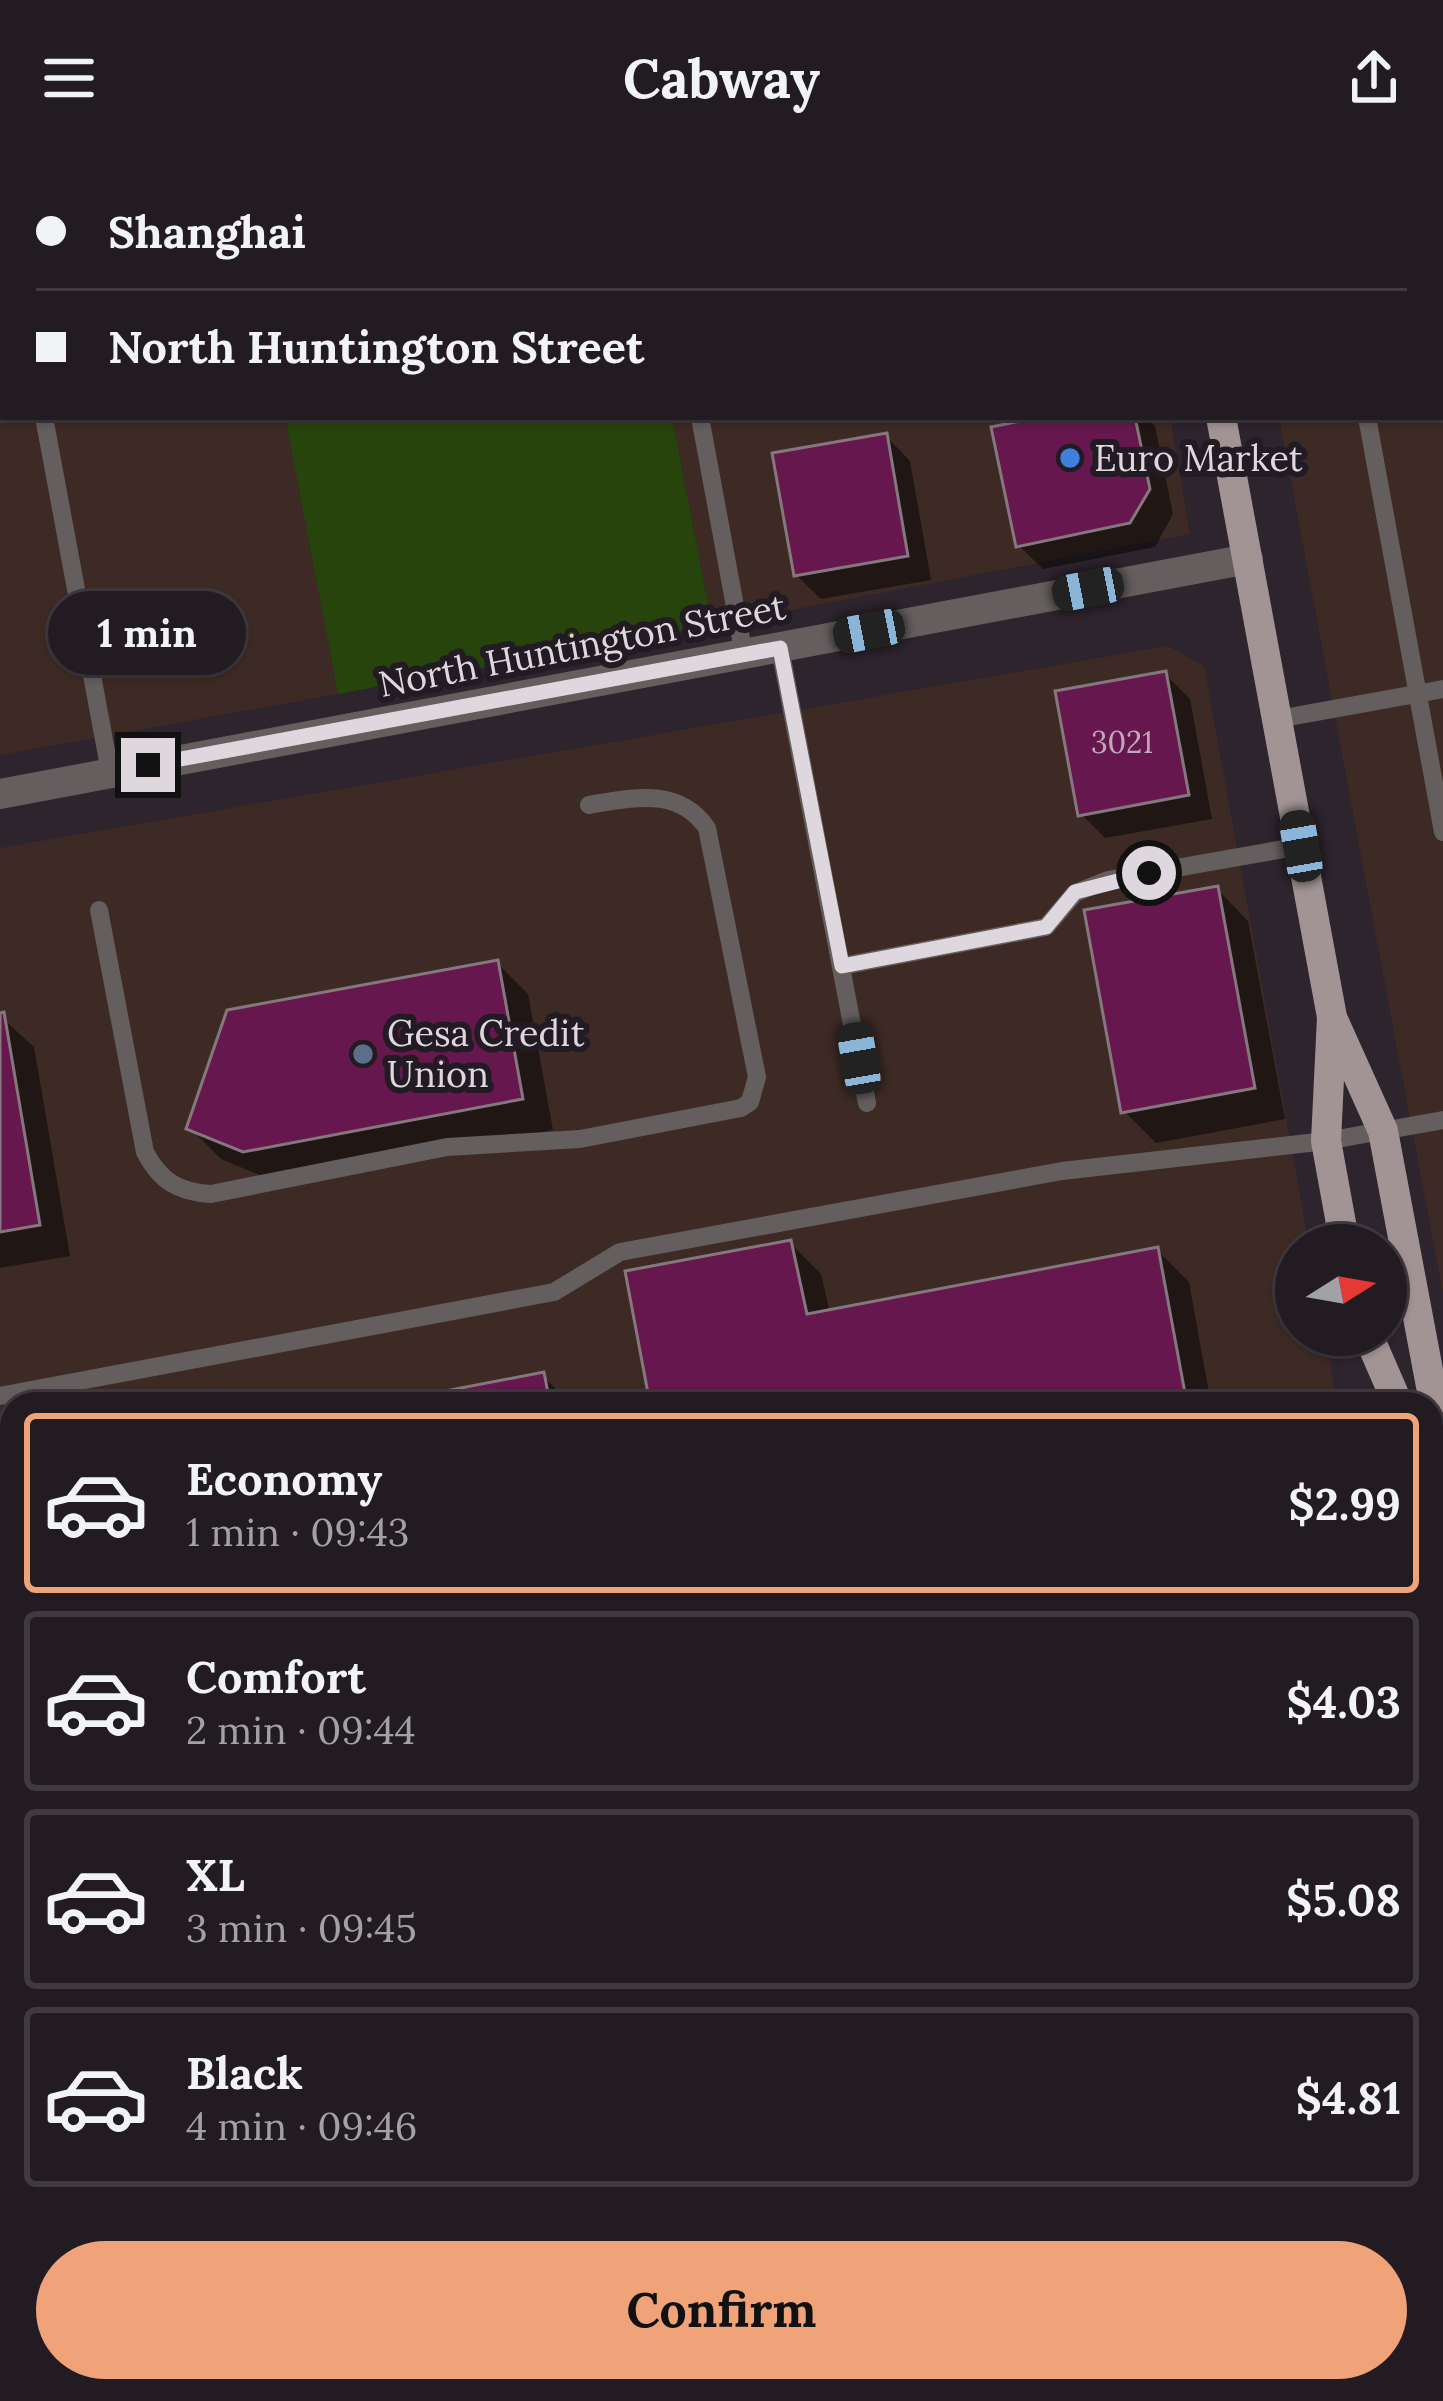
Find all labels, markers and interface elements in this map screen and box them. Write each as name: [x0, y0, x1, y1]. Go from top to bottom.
text: Cabway: [623, 44, 820, 113]
icon: menu: [36, 45, 102, 111]
icon: share: [1341, 45, 1407, 111]
text: Shanghai: [108, 203, 306, 260]
text: North Huntington Street: [108, 318, 644, 375]
place label: Euro Market: [1094, 435, 1303, 481]
marker: Euro Market: [1057, 445, 1083, 471]
car: [1049, 564, 1127, 614]
street label: North Huntington Street: [375, 583, 789, 707]
callout: 1 min: [49, 591, 247, 675]
car: [830, 606, 908, 656]
text: 1 min: [97, 608, 197, 658]
house number: 3021: [1091, 723, 1153, 761]
route end: [121, 738, 175, 792]
car: [1277, 807, 1325, 885]
route start: [1122, 846, 1176, 900]
place label: Gesa Credit Union: [387, 1010, 585, 1097]
car: [835, 1019, 883, 1097]
marker: Gesa Credit Union: [350, 1041, 376, 1067]
north arrow: [1275, 1224, 1407, 1356]
map controls: [1275, 1224, 1407, 1356]
icon: car: [42, 1449, 150, 1557]
text: Economy: [186, 1450, 382, 1507]
text: $2.99: [1288, 1475, 1401, 1532]
text: 1 min · 09:43: [186, 1507, 410, 1557]
icon: car: [42, 1647, 150, 1755]
text: Comfort: [186, 1648, 366, 1705]
text: $4.03: [1286, 1673, 1401, 1730]
text: 2 min · 09:44: [186, 1705, 416, 1755]
icon: car: [42, 1845, 150, 1953]
text: XL: [186, 1846, 245, 1903]
text: $5.08: [1286, 1871, 1401, 1928]
text: 3 min · 09:45: [186, 1903, 417, 1953]
icon: car: [42, 2043, 150, 2151]
text: Black: [186, 2044, 303, 2101]
text: $4.81: [1295, 2069, 1401, 2126]
text: 4 min · 09:46: [186, 2101, 417, 2151]
button: Confirm: [36, 2241, 1407, 2379]

